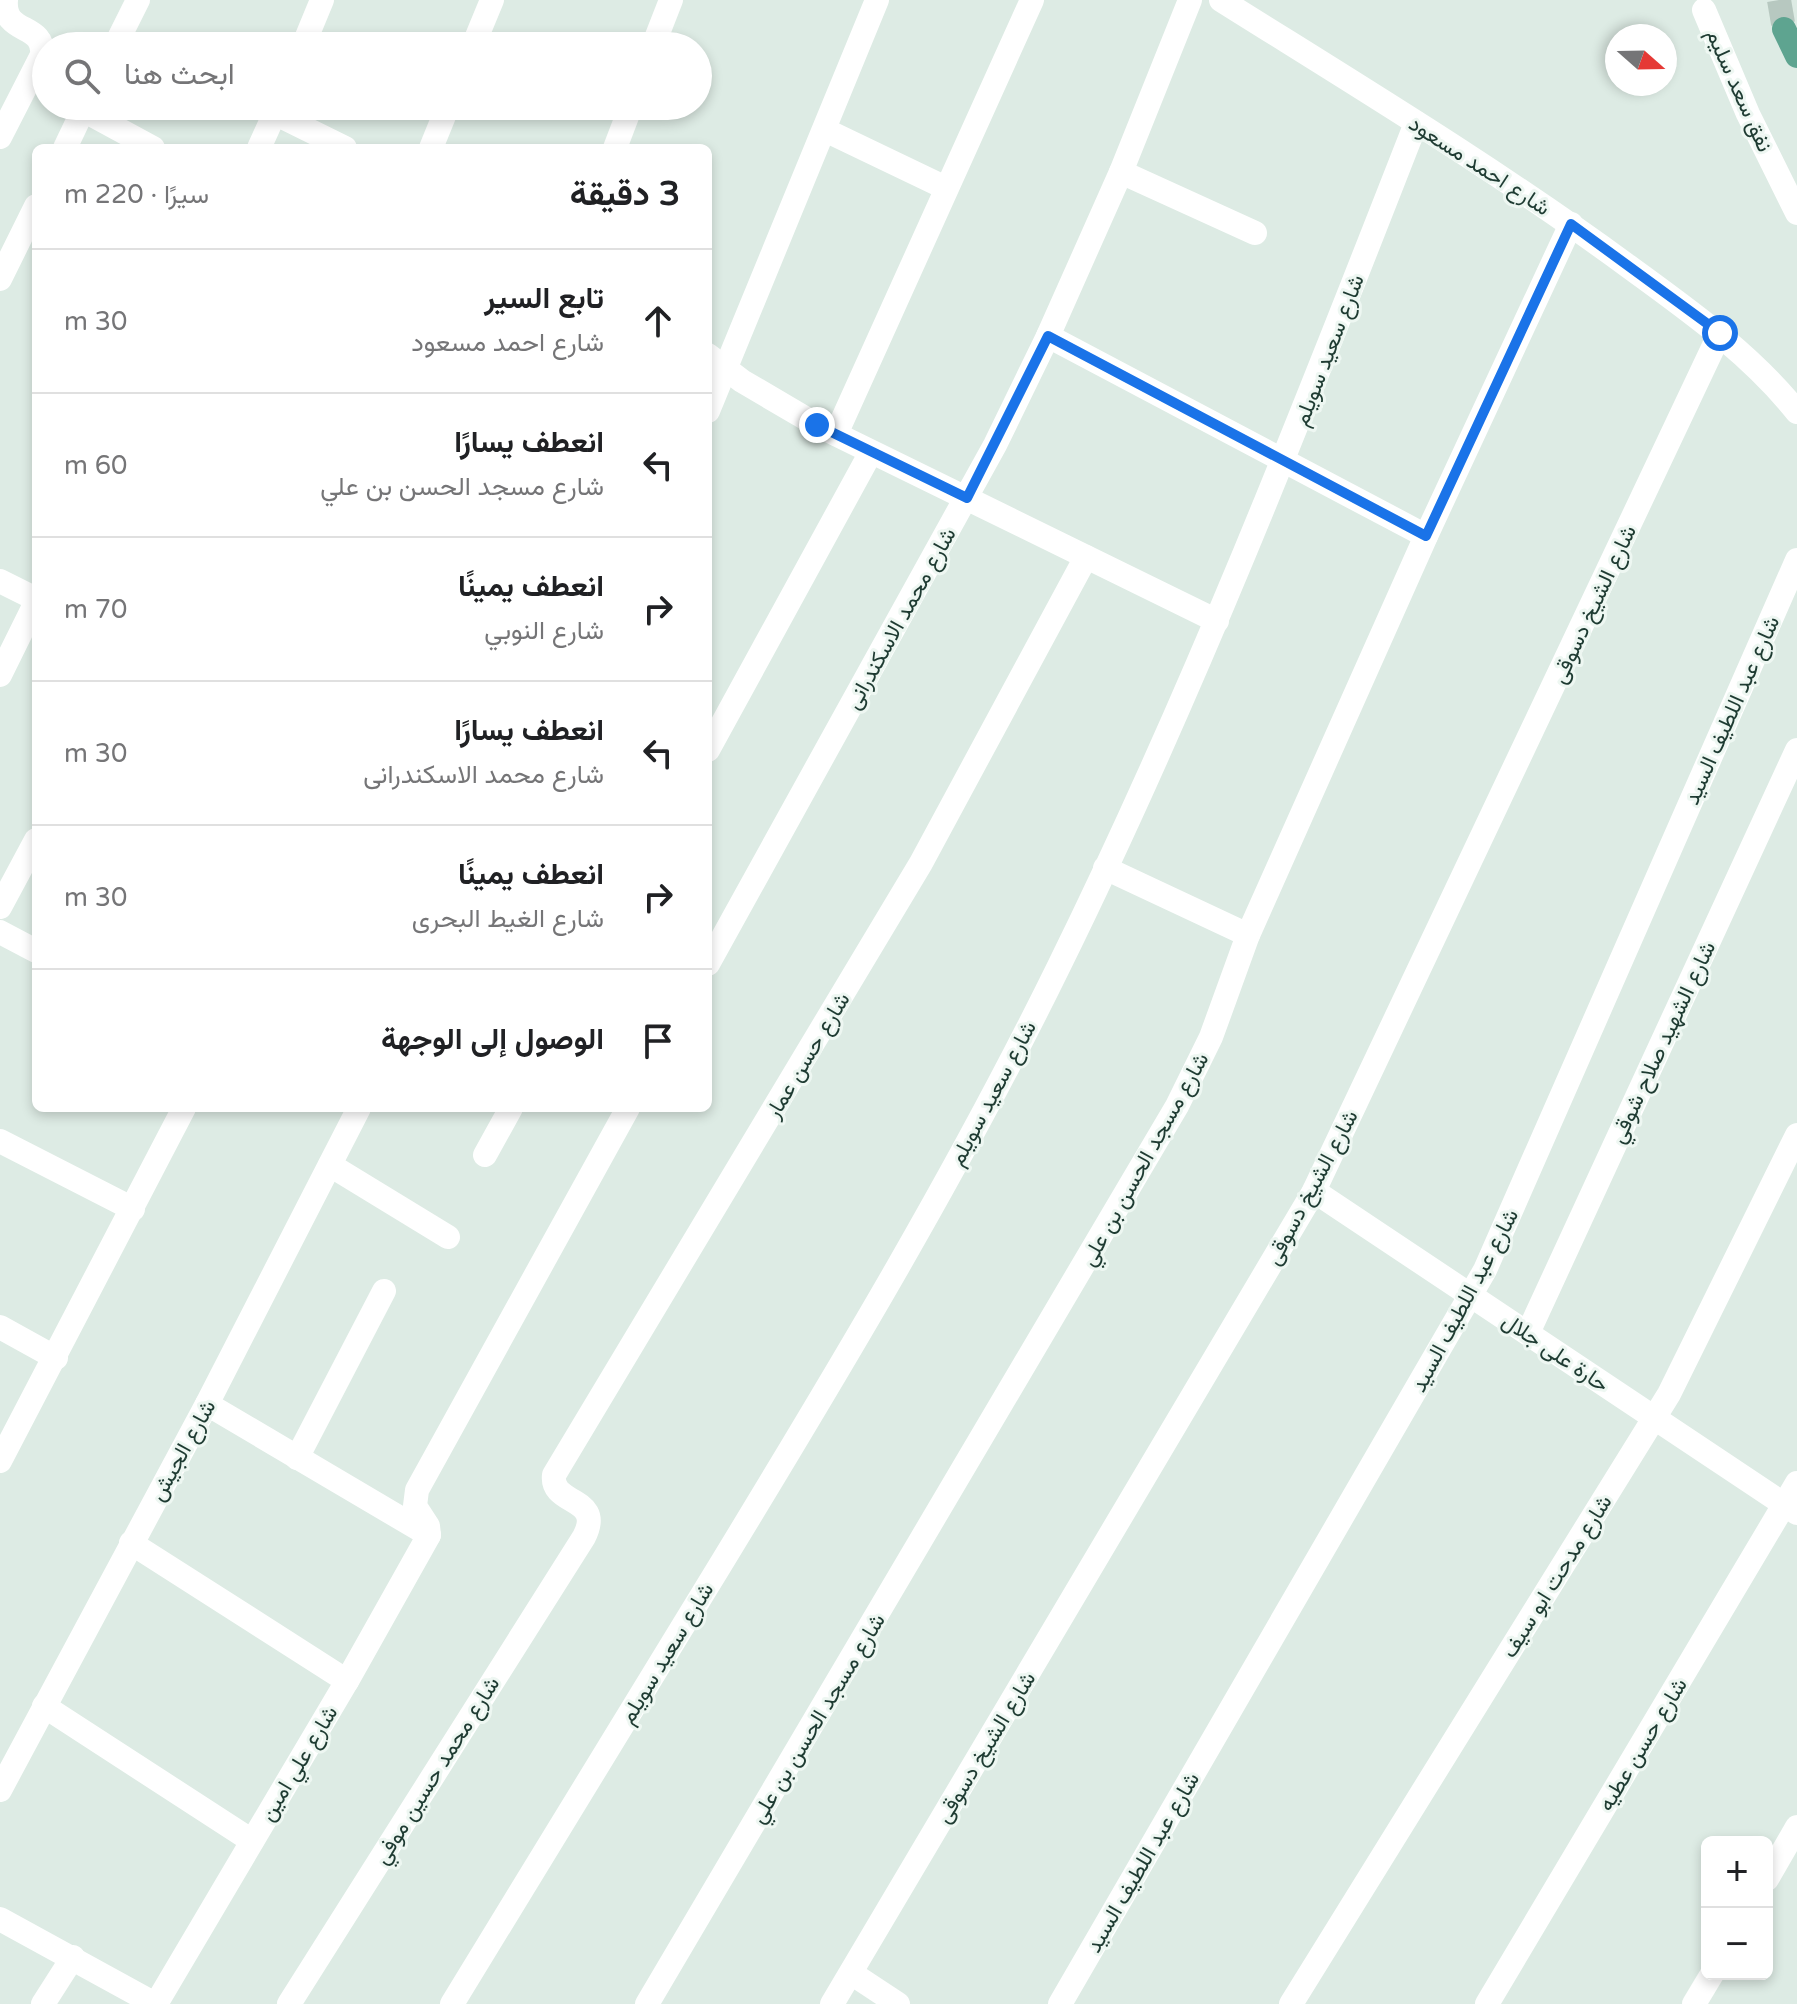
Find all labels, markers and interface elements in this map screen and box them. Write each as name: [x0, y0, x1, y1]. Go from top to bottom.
north arrow: [1605, 24, 1677, 96]
street label: نفق سعد سليم: [1700, 25, 1778, 156]
search box: [32, 32, 712, 120]
icon: search: [60, 54, 104, 98]
text: ابحث هنا: [124, 56, 235, 93]
street label: شارع احمد مسعود: [1403, 111, 1555, 222]
text: 3 دقيقة: [570, 174, 680, 215]
text: سيرًا · 220 m: [64, 179, 209, 210]
street label: شارع سعيد سويلم: [1288, 271, 1371, 430]
text: تابع السير: [484, 280, 604, 317]
icon: ahead: [636, 299, 680, 343]
text: 30 m: [64, 306, 127, 337]
route start: [1702, 315, 1738, 351]
text: شارع احمد مسعود: [411, 327, 604, 358]
route end: [799, 407, 835, 443]
text: انعطف يسارًا: [454, 424, 604, 461]
icon: left: [636, 443, 680, 487]
text: 60 m: [64, 450, 127, 481]
text: شارع مسجد الحسن بن علي: [320, 471, 604, 502]
street label: شارع الشيخ دسوقى: [1546, 521, 1643, 688]
street label: شارع محمد الاسكندرانى: [840, 523, 963, 714]
text: انعطف يمينًا: [458, 568, 604, 605]
icon: right: [636, 587, 680, 631]
text: 70 m: [64, 594, 127, 625]
street label: شارع عبد اللطيف السيد: [1679, 612, 1786, 809]
text: شارع النوبي: [484, 615, 604, 646]
text: انعطف يسارًا: [454, 712, 604, 749]
icon: left: [636, 731, 680, 775]
text: 30 m: [64, 738, 127, 769]
text: شارع محمد الاسكندرانى: [363, 759, 604, 790]
text: انعطف يمينًا: [458, 856, 604, 893]
icon: right: [636, 875, 680, 919]
text: 30 m: [64, 882, 127, 913]
text: شارع الغيط البحرى: [412, 903, 604, 934]
street label: شارع الشهيد صلاح شوقي: [1605, 937, 1726, 1150]
street label: شارع حسن عمار: [760, 988, 856, 1125]
street label: شارع سعيد سويلم: [944, 1017, 1043, 1171]
icon: arrive: [636, 1019, 680, 1063]
text: الوصول إلى الوجهة: [381, 1021, 604, 1058]
street label: شارع مسجد الحسن بن علي: [1075, 1048, 1219, 1273]
street label: شارع الشيخ دسوقى: [1260, 1105, 1365, 1270]
street label: شارع عبد اللطيف السيد: [1406, 1204, 1525, 1397]
street label: حارة على جلال: [1497, 1308, 1614, 1398]
street label: شارع الجيش: [144, 1395, 222, 1506]
street label: شارع مدحت ابو سيف: [1496, 1490, 1618, 1663]
street label: شارع سعيد سويلم: [614, 1578, 720, 1729]
street label: شارع مسجد الحسن بن علي: [745, 1609, 895, 1831]
street label: شارع الشيخ دسوقى: [930, 1667, 1042, 1828]
street label: شارع محمد حسين موفي: [369, 1672, 509, 1872]
street label: شارع حسن عطيه: [1593, 1673, 1694, 1816]
street label: شارع علي امين: [254, 1701, 348, 1828]
street label: شارع عبد اللطيف السيد: [1081, 1768, 1206, 1958]
map controls: [1701, 1836, 1773, 1980]
button: +: [1701, 1836, 1773, 1908]
button: −: [1701, 1908, 1773, 1980]

